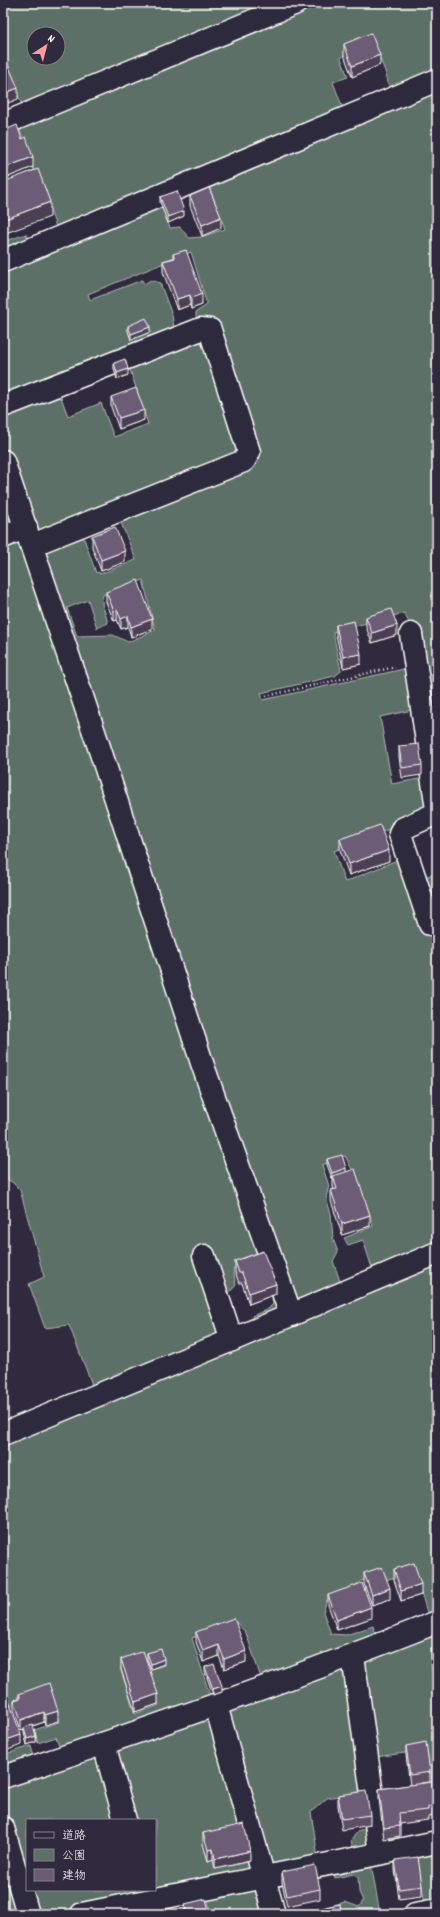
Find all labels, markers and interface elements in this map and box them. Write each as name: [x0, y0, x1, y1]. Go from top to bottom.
north arrow: [26, 26, 66, 66]
text: N: [44, 31, 58, 48]
legend: [26, 1819, 156, 1891]
text: 道路: [62, 1828, 86, 1845]
text: 公園: [62, 1848, 86, 1865]
text: 建物: [62, 1868, 86, 1885]

